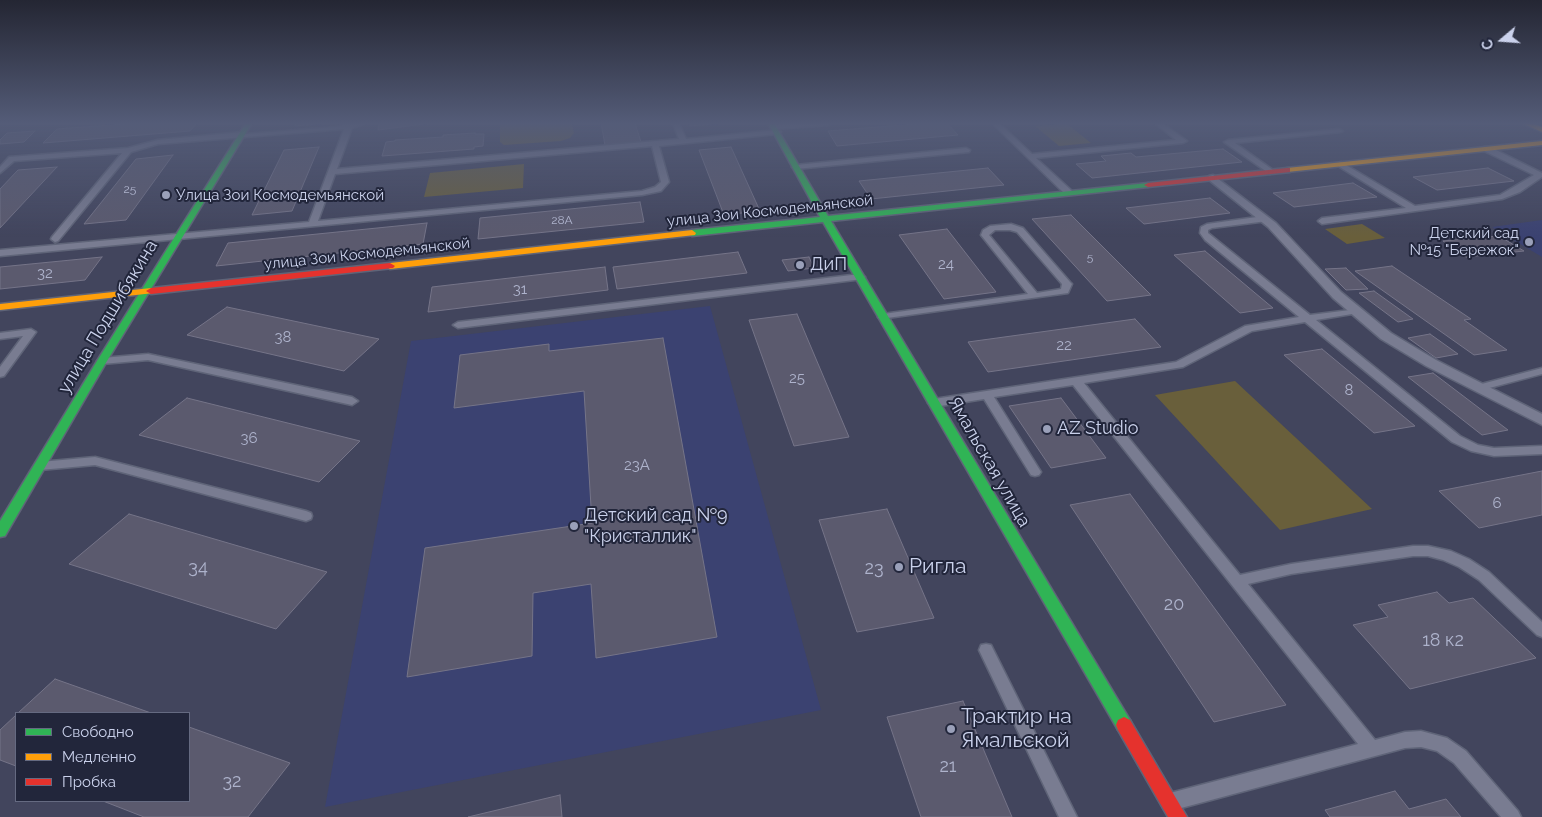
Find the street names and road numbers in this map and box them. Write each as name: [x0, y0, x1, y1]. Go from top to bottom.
street label: улица Зои Космодемьянской: [666, 191, 874, 231]
street label: улица Зои Космодемьянской: [263, 234, 471, 274]
street label: улица Подшибякина: [54, 236, 162, 398]
street label: Ямальская улица: [943, 393, 1035, 531]

